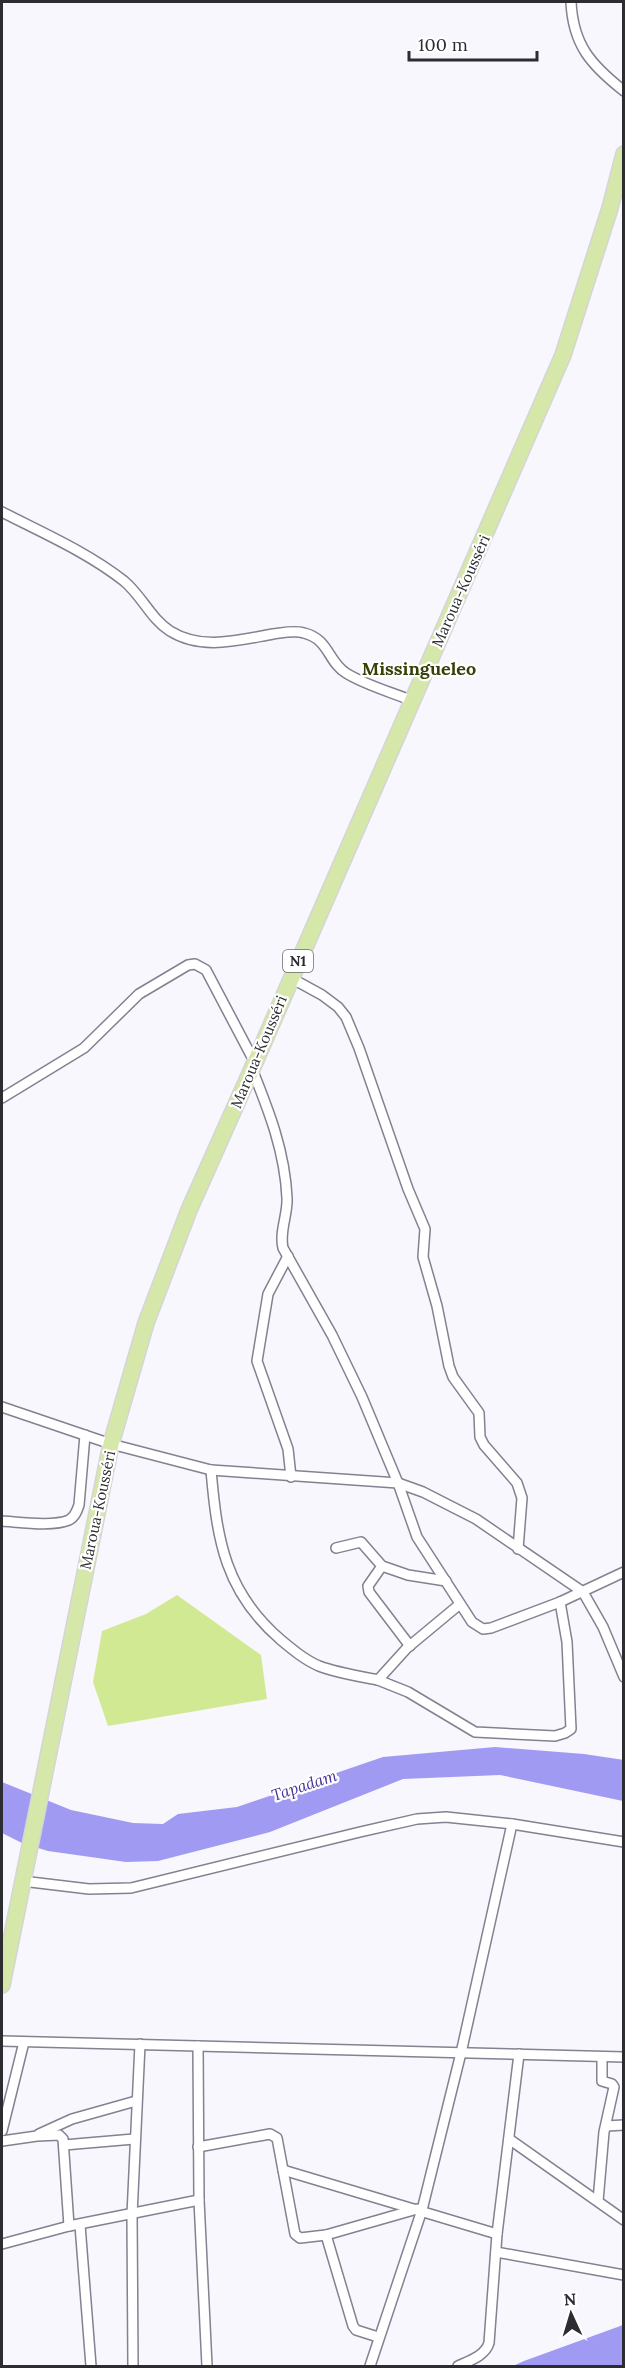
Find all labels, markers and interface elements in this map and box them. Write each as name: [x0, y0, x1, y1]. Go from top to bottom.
scale bar: [409, 24, 536, 62]
text: 100 m: [418, 33, 468, 56]
street label: Maroua-Kousséri: [427, 532, 494, 650]
district label: Missingueleo: [362, 657, 476, 680]
road number: N1: [283, 950, 313, 972]
street label: Maroua-Kousséri: [226, 992, 291, 1111]
street label: Maroua-Kousséri: [76, 1449, 119, 1571]
water label: Tapadam: [269, 1765, 339, 1805]
north arrow: [541, 2284, 601, 2344]
text: N: [563, 2289, 577, 2309]

